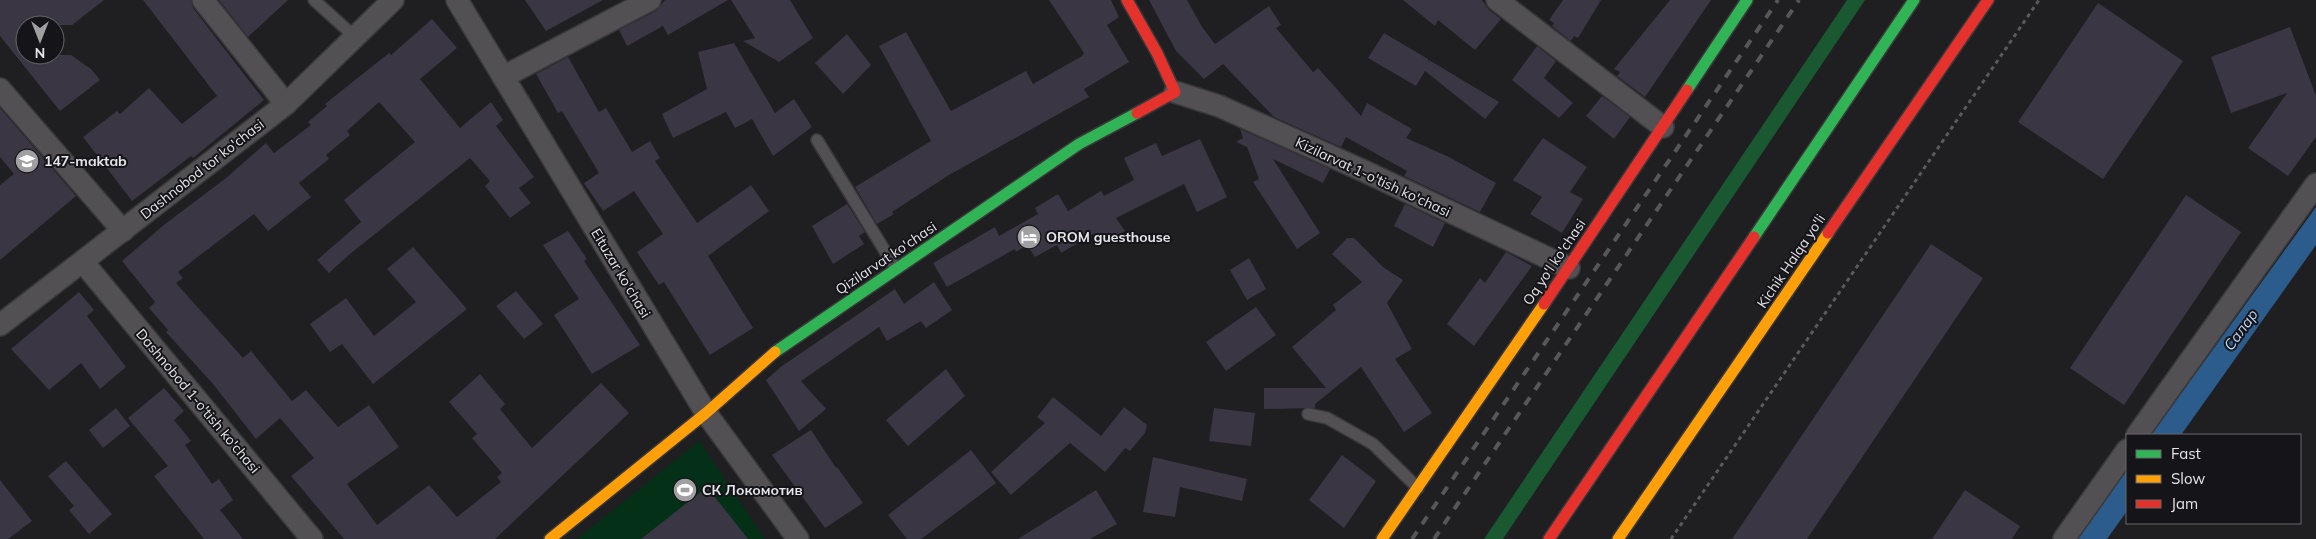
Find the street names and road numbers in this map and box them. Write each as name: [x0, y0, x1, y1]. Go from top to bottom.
street label: Dashnobod tor ko'chasi: [137, 115, 267, 223]
street label: Kizilarvat 1-o'tish ko'chasi: [1293, 133, 1453, 221]
street label: Kichik Halqa yo'li: [1753, 211, 1829, 311]
street label: Oq yo'l ko'chasi: [1519, 215, 1589, 309]
street label: Qizilarvat ko'chasi: [832, 218, 940, 298]
street label: Eltuzar ko'chasi: [587, 225, 655, 321]
street label: Dashnobod 1-o'tish ko'chasi: [132, 325, 264, 477]

